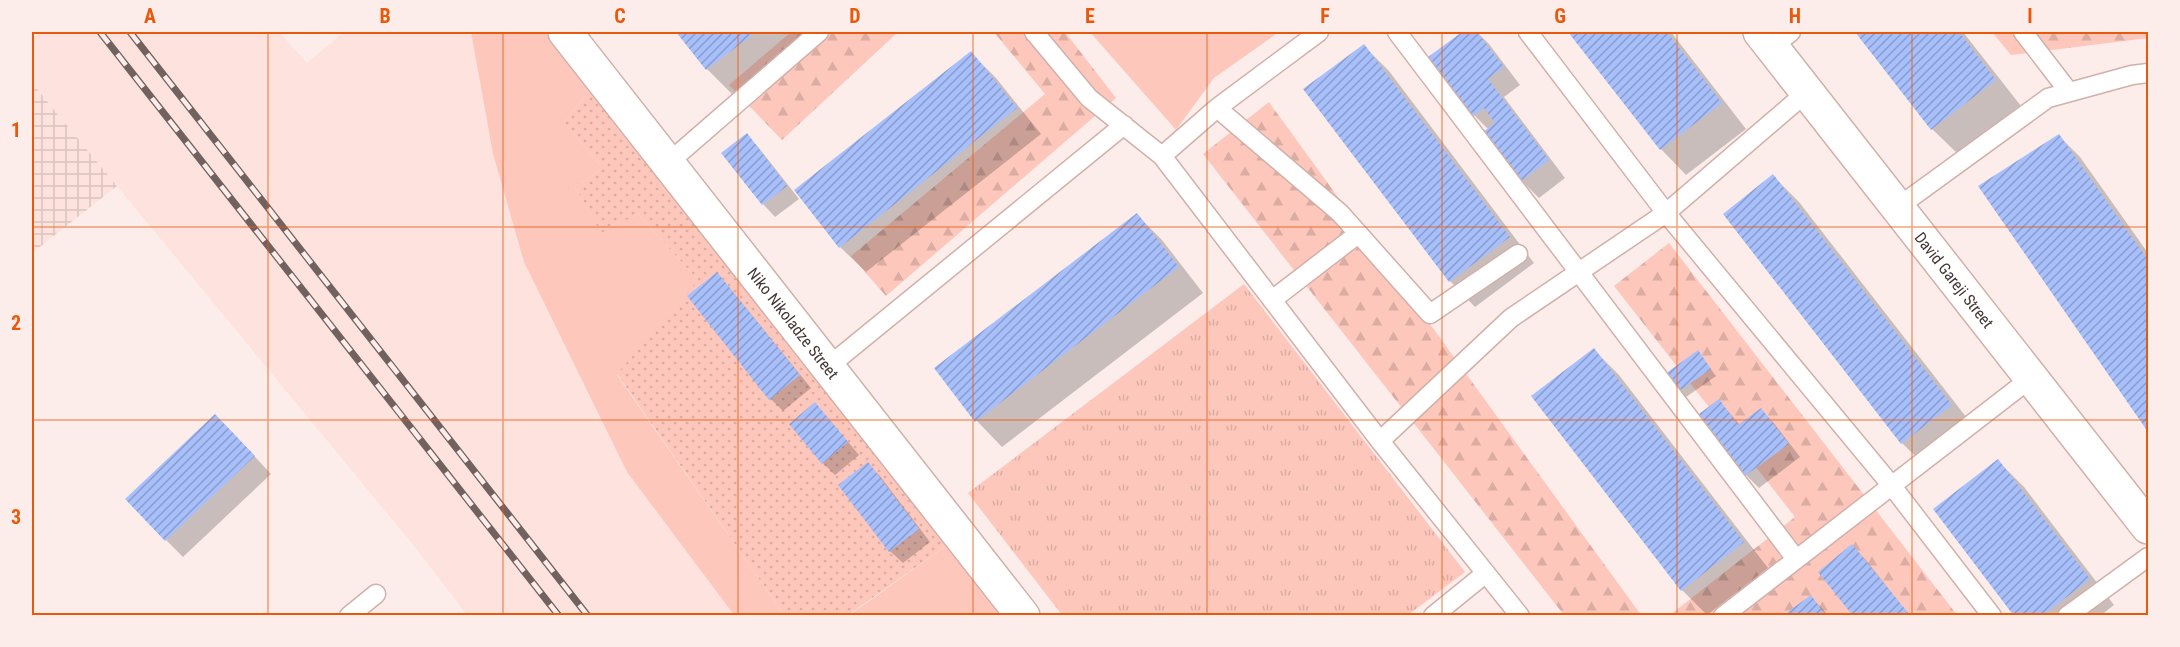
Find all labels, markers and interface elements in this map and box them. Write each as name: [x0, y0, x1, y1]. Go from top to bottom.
text: A: [144, 4, 156, 28]
text: B: [379, 4, 391, 28]
text: C: [614, 4, 626, 28]
text: D: [849, 4, 861, 28]
text: E: [1085, 4, 1095, 28]
text: F: [1320, 4, 1330, 28]
text: G: [1554, 4, 1566, 28]
text: H: [1789, 4, 1801, 28]
text: I: [2027, 4, 2033, 28]
text: 1: [11, 118, 21, 142]
street label: David Gareji Street: [1911, 228, 1998, 332]
street label: Niko Nikoladze Street: [744, 264, 843, 383]
text: 2: [11, 311, 21, 335]
text: 3: [11, 505, 21, 529]

